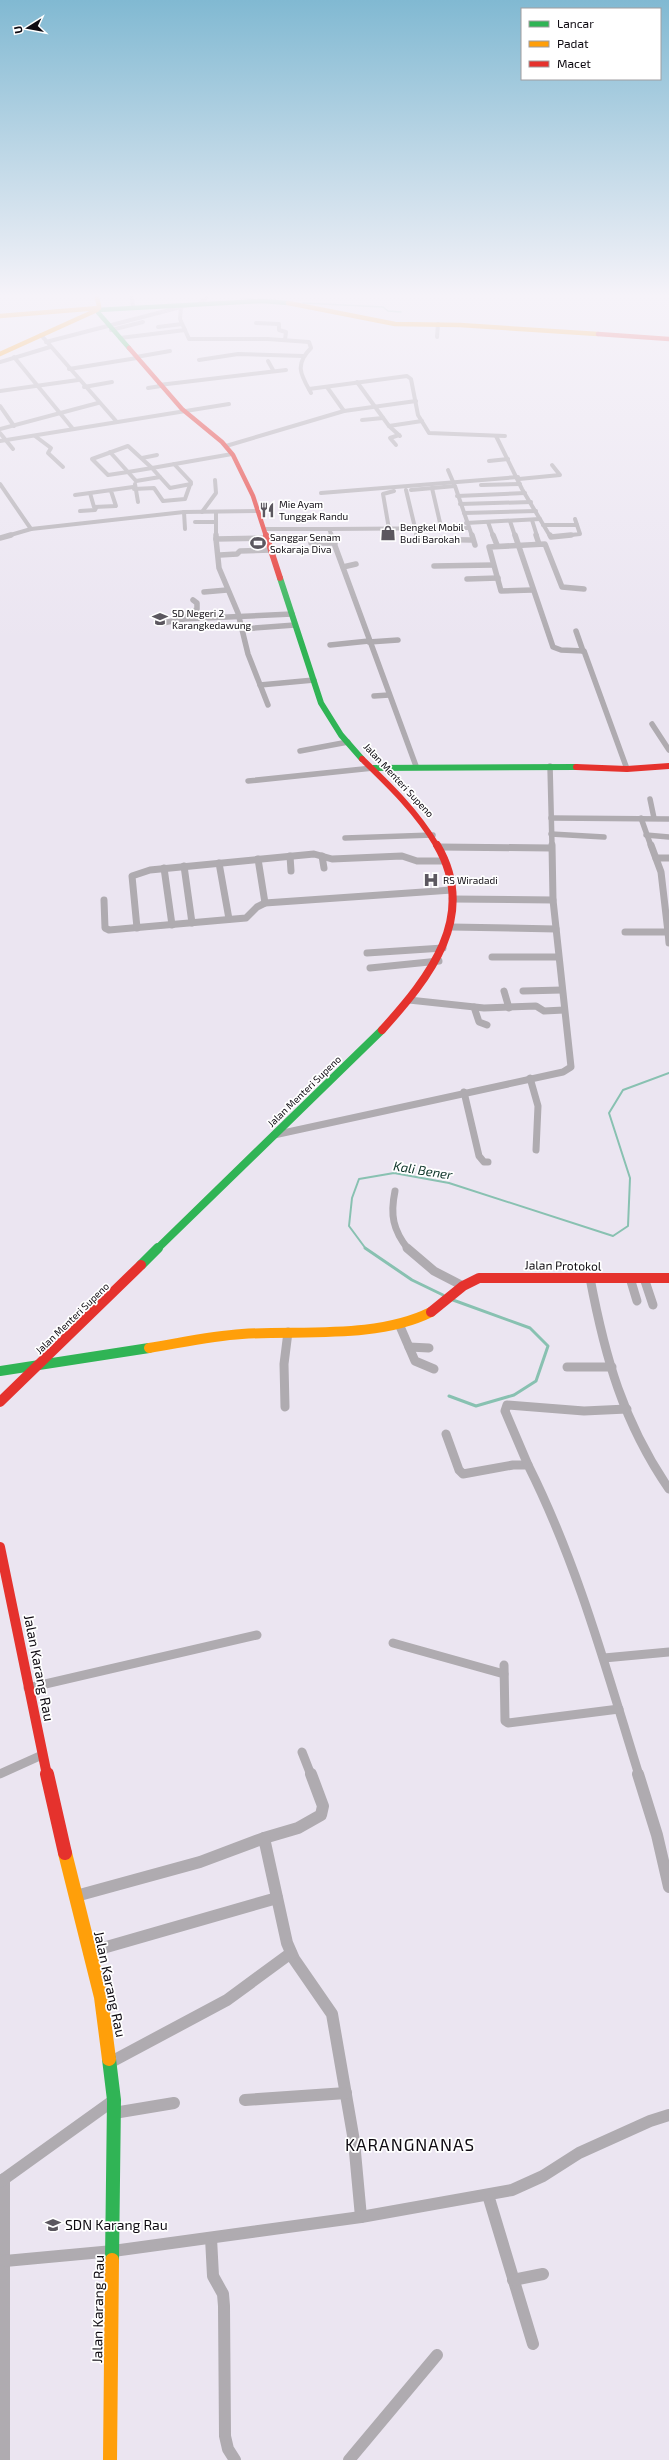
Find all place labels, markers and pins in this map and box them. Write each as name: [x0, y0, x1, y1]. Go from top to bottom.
place label: Mie Ayam Tunggak Randu: [279, 498, 348, 522]
restaurant icon: Mie Ayam Tunggak Randu: [258, 501, 276, 519]
place label: Bengkel Mobil Budi Barokah: [400, 521, 464, 545]
shop icon: Bengkel Mobil Budi Barokah: [379, 524, 397, 542]
place label: Sanggar Senam Sokaraja Diva: [270, 531, 341, 555]
sports icon: Sanggar Senam Sokaraja Diva: [249, 534, 267, 552]
place label: SD Negeri 2 Karangkedawung: [172, 607, 252, 631]
school or university icon: SD Negeri 2 Karangkedawung: [151, 610, 169, 628]
hospital icon: RS Wiradadi: [422, 871, 440, 889]
place label: RS Wiradadi: [443, 874, 498, 886]
school or university icon: SDN Karang Rau: [44, 2216, 62, 2234]
place label: SDN Karang Rau: [65, 2216, 168, 2233]

